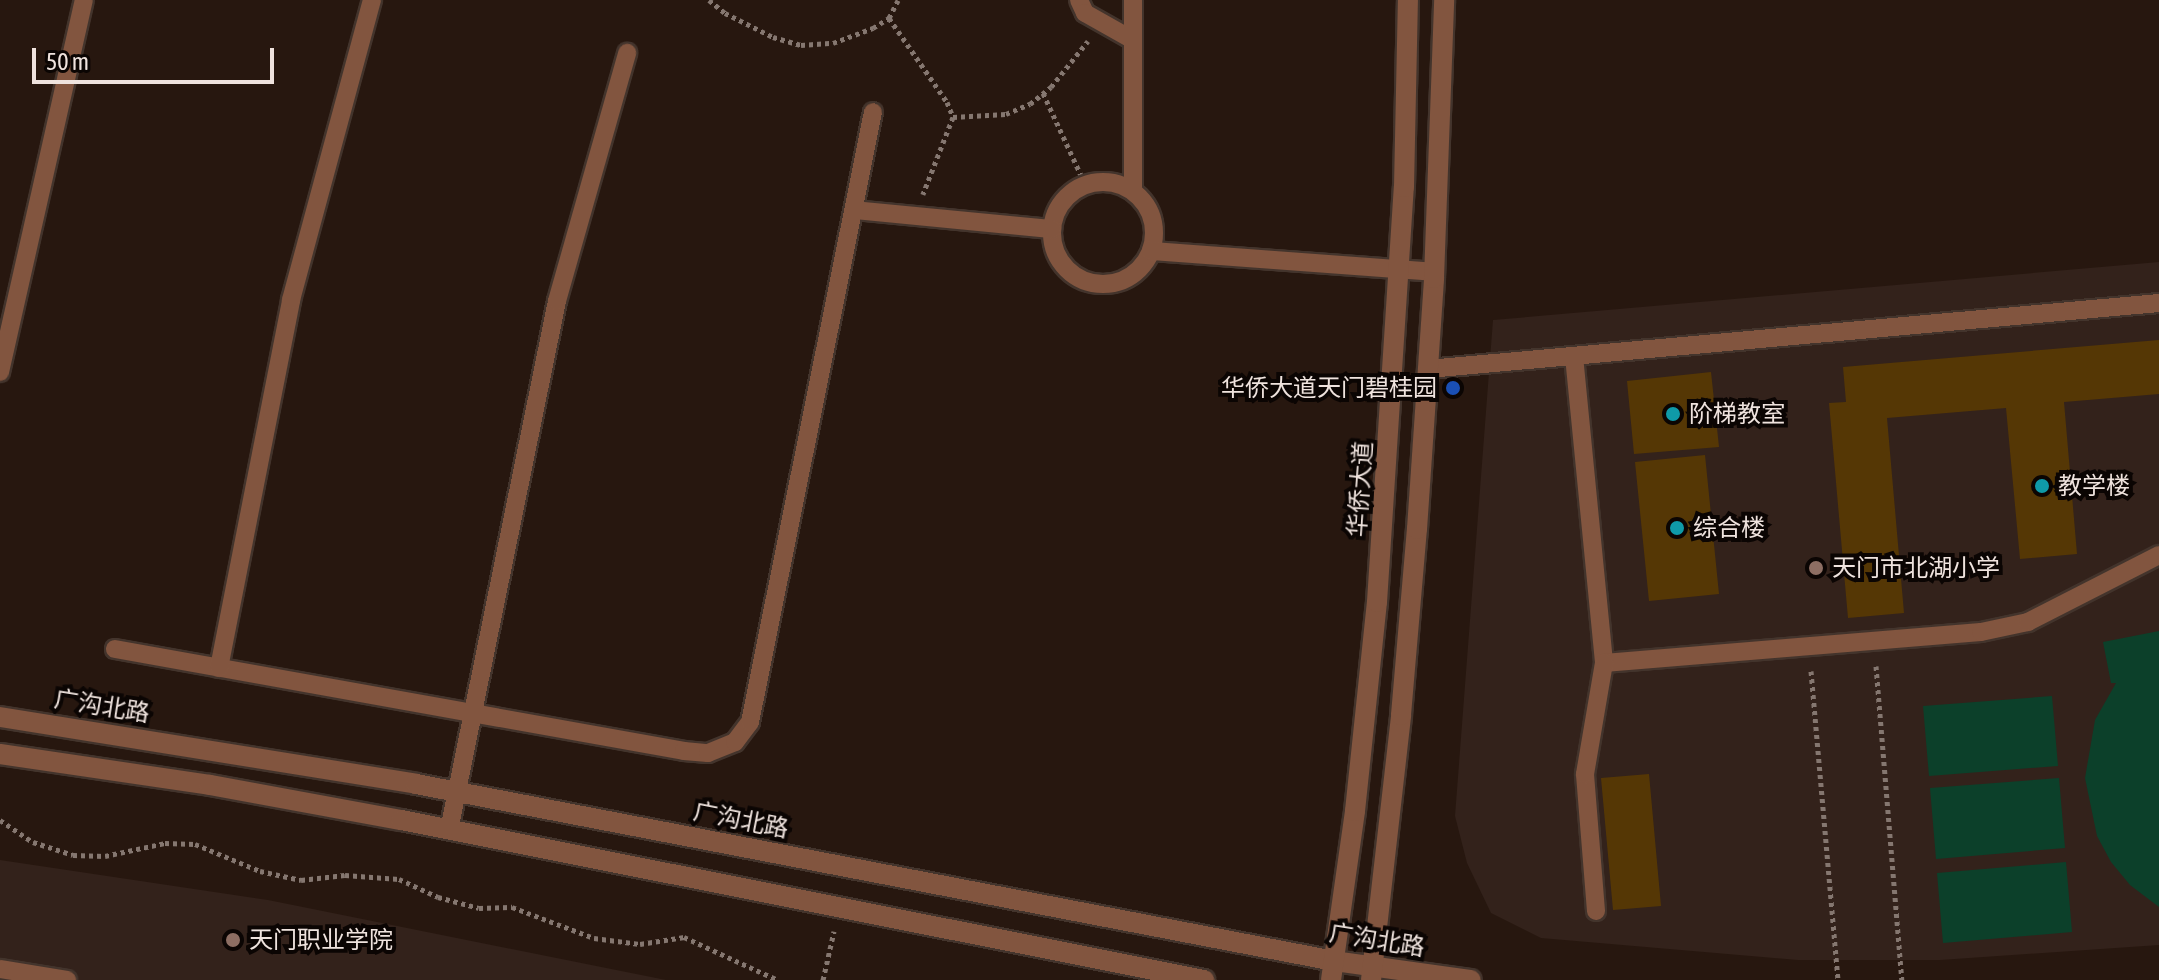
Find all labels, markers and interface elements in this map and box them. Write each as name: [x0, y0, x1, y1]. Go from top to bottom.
scale bar: [36, 32, 278, 82]
text: 50 m: [46, 48, 89, 75]
place label: 华侨大道天门碧桂园: [1221, 374, 1437, 402]
marker: 华侨大道天门碧桂园: [1444, 379, 1462, 397]
place label: 阶梯教室: [1689, 400, 1785, 428]
marker: 阶梯教室: [1664, 405, 1682, 423]
street label: 华侨大道: [1342, 440, 1378, 538]
place label: 教学楼: [2058, 472, 2130, 500]
marker: 教学楼: [2033, 477, 2051, 495]
place label: 综合楼: [1693, 514, 1765, 542]
marker: 综合楼: [1668, 519, 1686, 537]
place label: 天门市北湖小学: [1832, 554, 2000, 582]
marker: 天门市北湖小学: [1807, 559, 1825, 577]
street label: 广沟北路: [52, 684, 152, 728]
street label: 广沟北路: [691, 797, 791, 843]
street label: 广沟北路: [1327, 918, 1427, 962]
place label: 天门职业学院: [249, 926, 393, 954]
marker: 天门职业学院: [224, 931, 242, 949]

